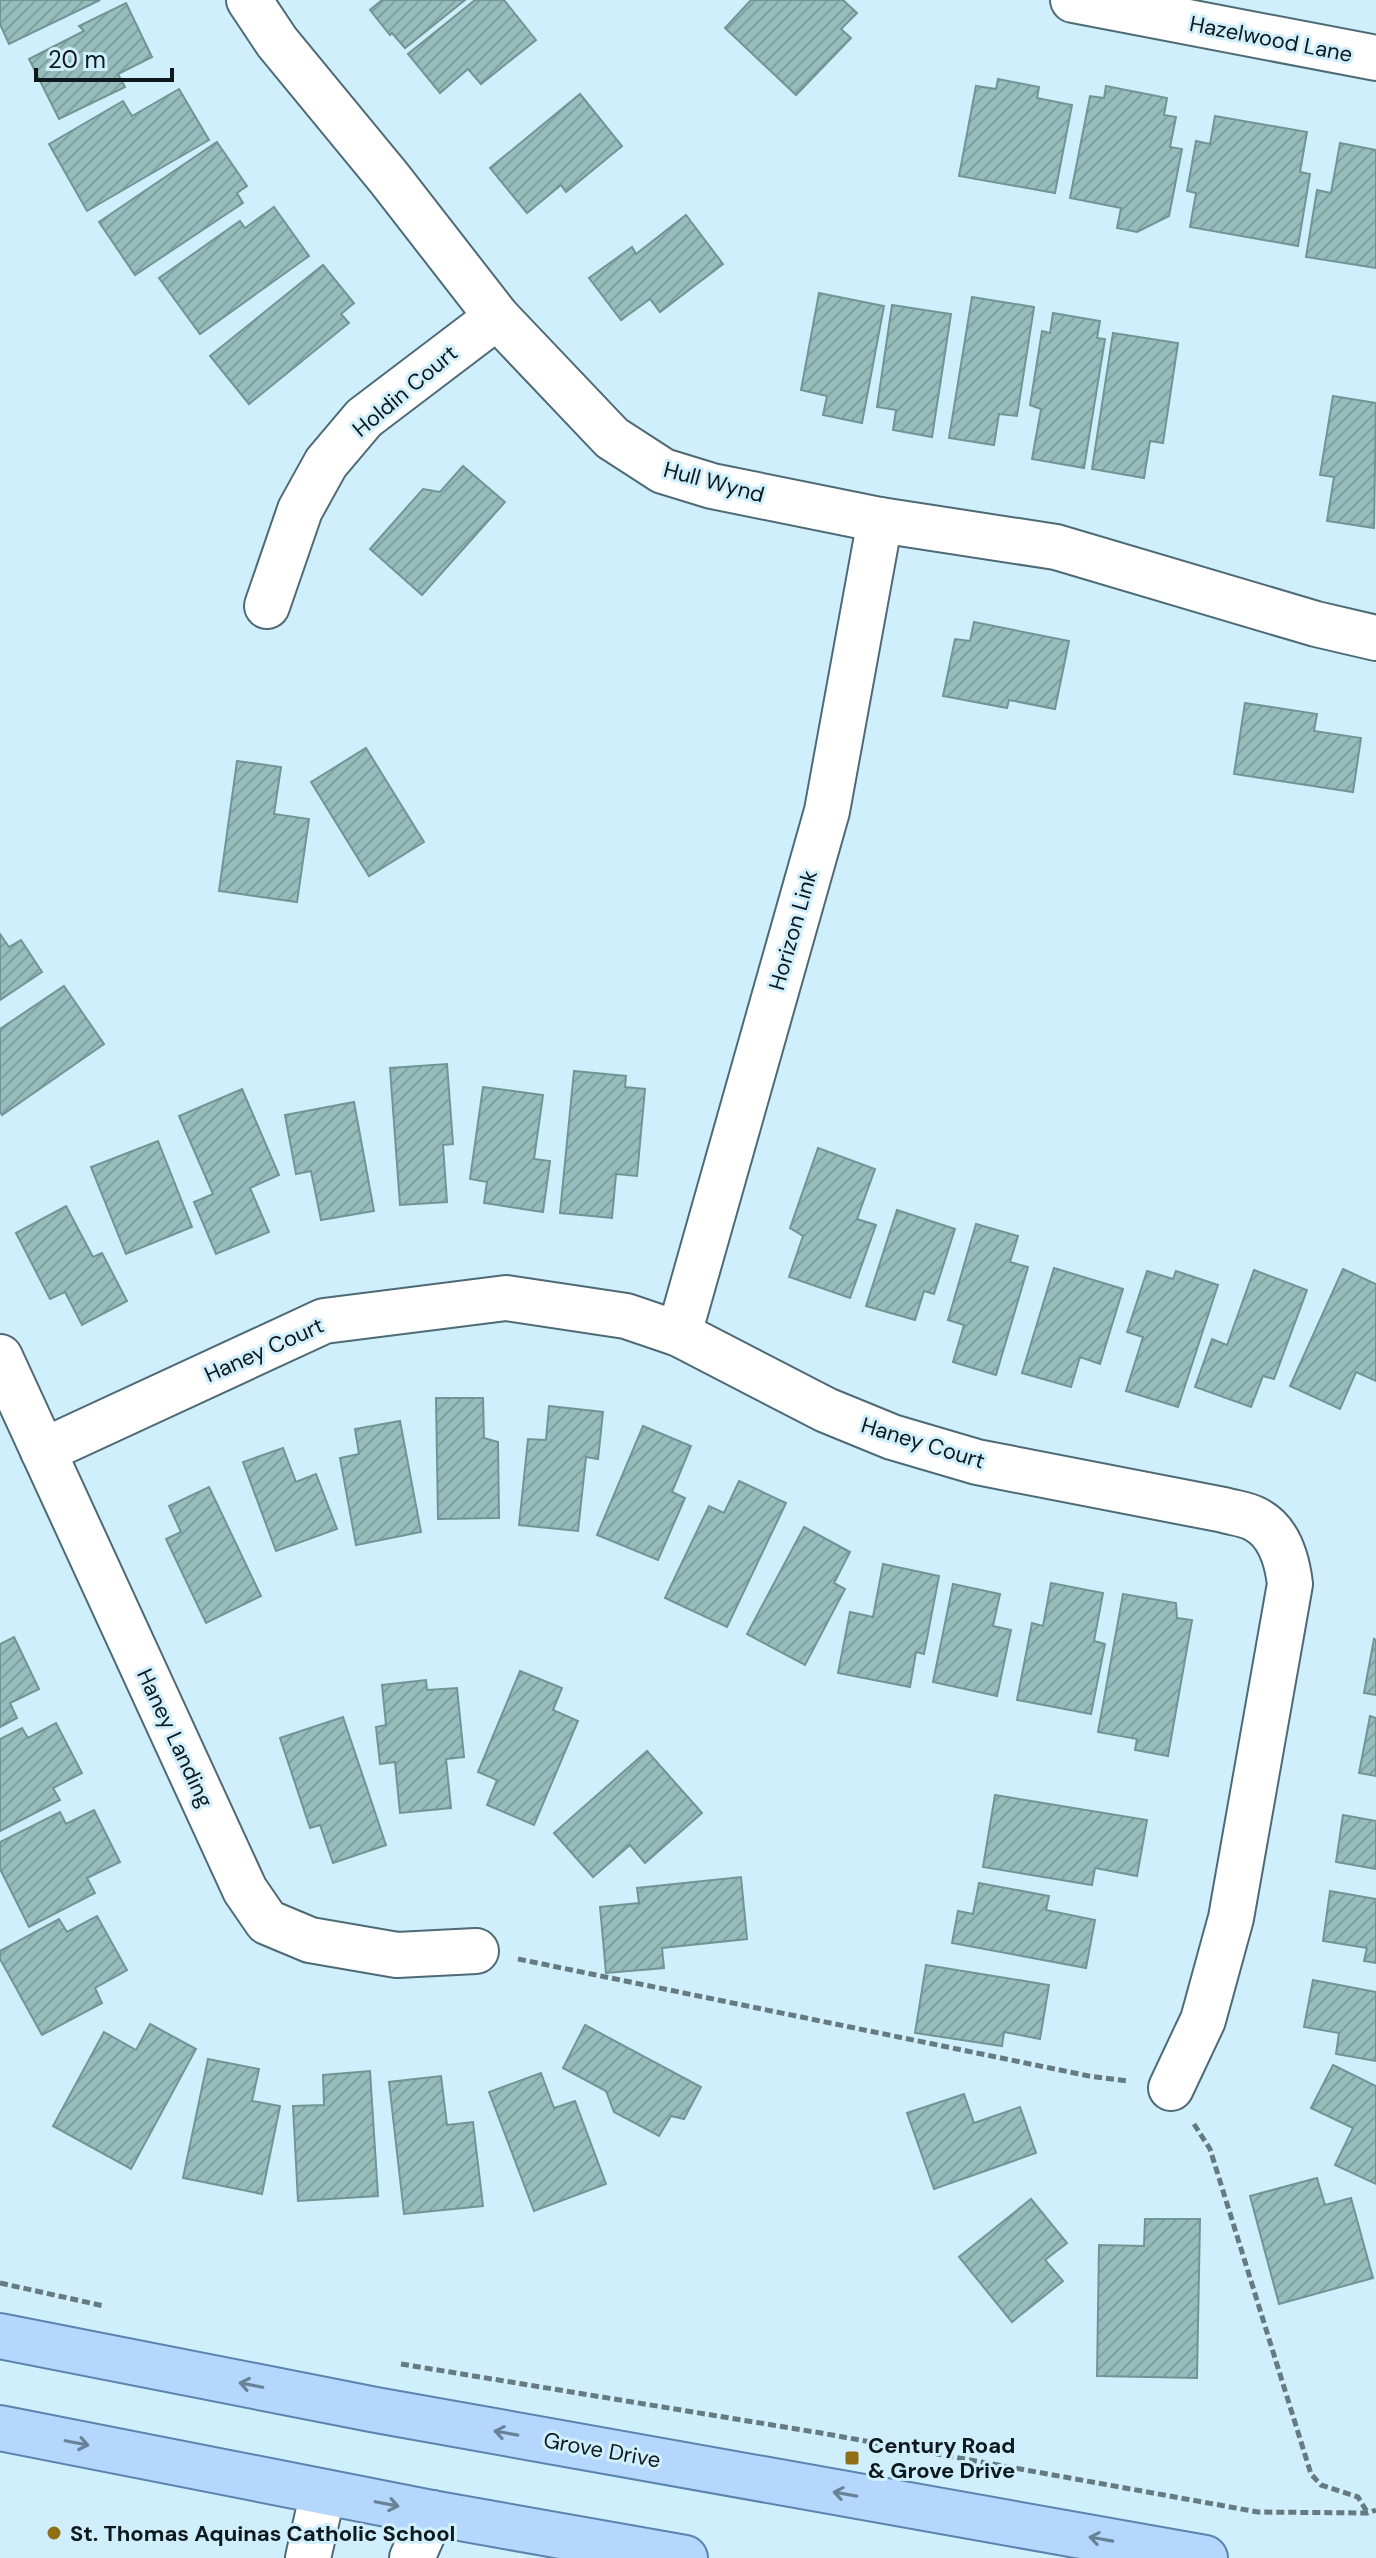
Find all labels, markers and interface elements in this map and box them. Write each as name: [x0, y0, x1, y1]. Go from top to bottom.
street label: Hazelwood Lane: [1187, 9, 1355, 69]
scale bar: [36, 32, 172, 82]
text: 20 m: [48, 44, 106, 75]
street label: Holdin Court: [346, 339, 464, 443]
street label: Hull Wynd: [660, 455, 768, 509]
street label: Horizon Link: [762, 867, 824, 993]
street label: Haney Court: [200, 1311, 328, 1389]
street label: Haney Court: [858, 1410, 988, 1476]
street label: Haney Landing: [130, 1664, 220, 1812]
one-way arrow: [238, 2377, 264, 2392]
one-way arrow: [494, 2425, 519, 2440]
street label: Grove Drive: [541, 2425, 663, 2475]
place label: Century Road & Grove Drive: [868, 2431, 1016, 2485]
one-way arrow: [63, 2437, 89, 2452]
marker: Century Road & Grove Drive: [843, 2449, 861, 2467]
one-way arrow: [833, 2485, 858, 2500]
one-way arrow: [373, 2498, 399, 2513]
place label: St. Thomas Aquinas Catholic School: [70, 2519, 456, 2548]
marker: St. Thomas Aquinas Catholic School: [45, 2524, 63, 2542]
one-way arrow: [1089, 2531, 1114, 2546]

